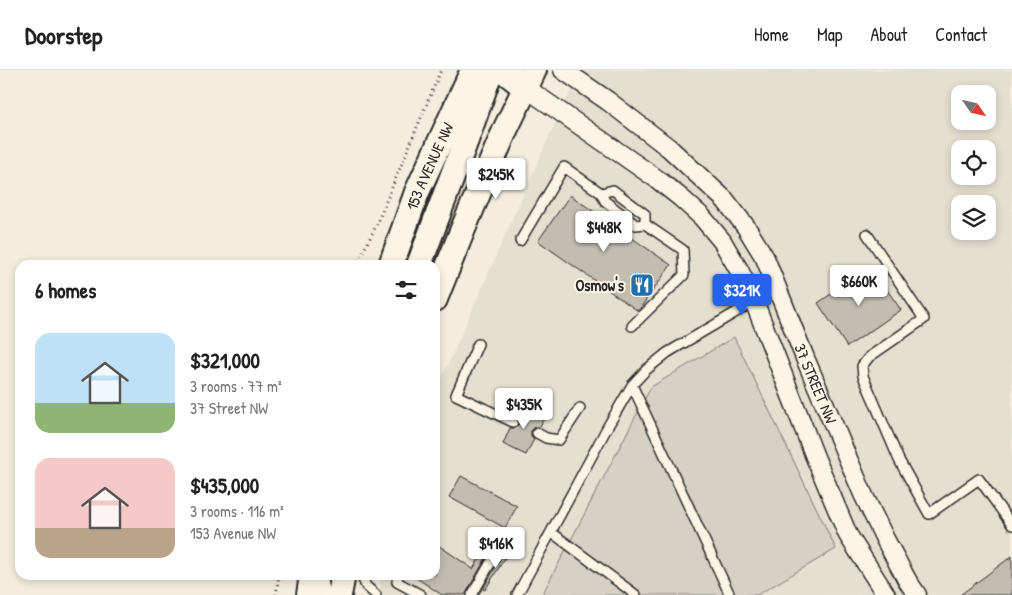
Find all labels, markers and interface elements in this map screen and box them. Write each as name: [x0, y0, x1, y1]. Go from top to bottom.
text: Doorstep: [25, 19, 102, 51]
text: Home: [754, 22, 789, 47]
text: Map: [817, 22, 842, 47]
text: About: [870, 22, 907, 47]
text: Contact: [935, 22, 987, 47]
north arrow: [951, 85, 996, 130]
map controls: [951, 85, 996, 240]
street label: 153 AVENUE NW: [400, 119, 459, 213]
button: locate: [951, 140, 996, 185]
pin: $245K: [461, 158, 531, 200]
text: $245K: [478, 163, 514, 185]
button: layers: [951, 195, 996, 240]
pin: $448K: [569, 210, 639, 253]
text: $448K: [586, 216, 622, 238]
pin: $660K: [824, 264, 894, 307]
text: $660K: [841, 270, 877, 292]
restaurant icon: Osmow's: [629, 272, 655, 298]
place label: Osmow's: [575, 274, 625, 296]
pin: $321K: [707, 274, 777, 316]
text: 6 homes: [35, 276, 96, 305]
icon: filters: [392, 276, 420, 304]
text: $321K: [724, 279, 760, 301]
street label: 37 STREET NW: [789, 340, 843, 427]
text: $321,000: [190, 346, 260, 375]
icon: home: [75, 353, 135, 413]
text: 3 rooms · 77 m²: [190, 375, 282, 397]
pin: $435K: [489, 388, 559, 430]
text: $435K: [506, 393, 542, 415]
text: 37 Street NW: [190, 397, 268, 419]
text: $435,000: [190, 471, 259, 500]
icon: home: [75, 478, 135, 538]
text: 3 rooms · 116 m²: [190, 500, 284, 522]
text: 153 Avenue NW: [190, 522, 276, 544]
pin: $416K: [461, 526, 531, 569]
text: $416K: [479, 532, 513, 554]

